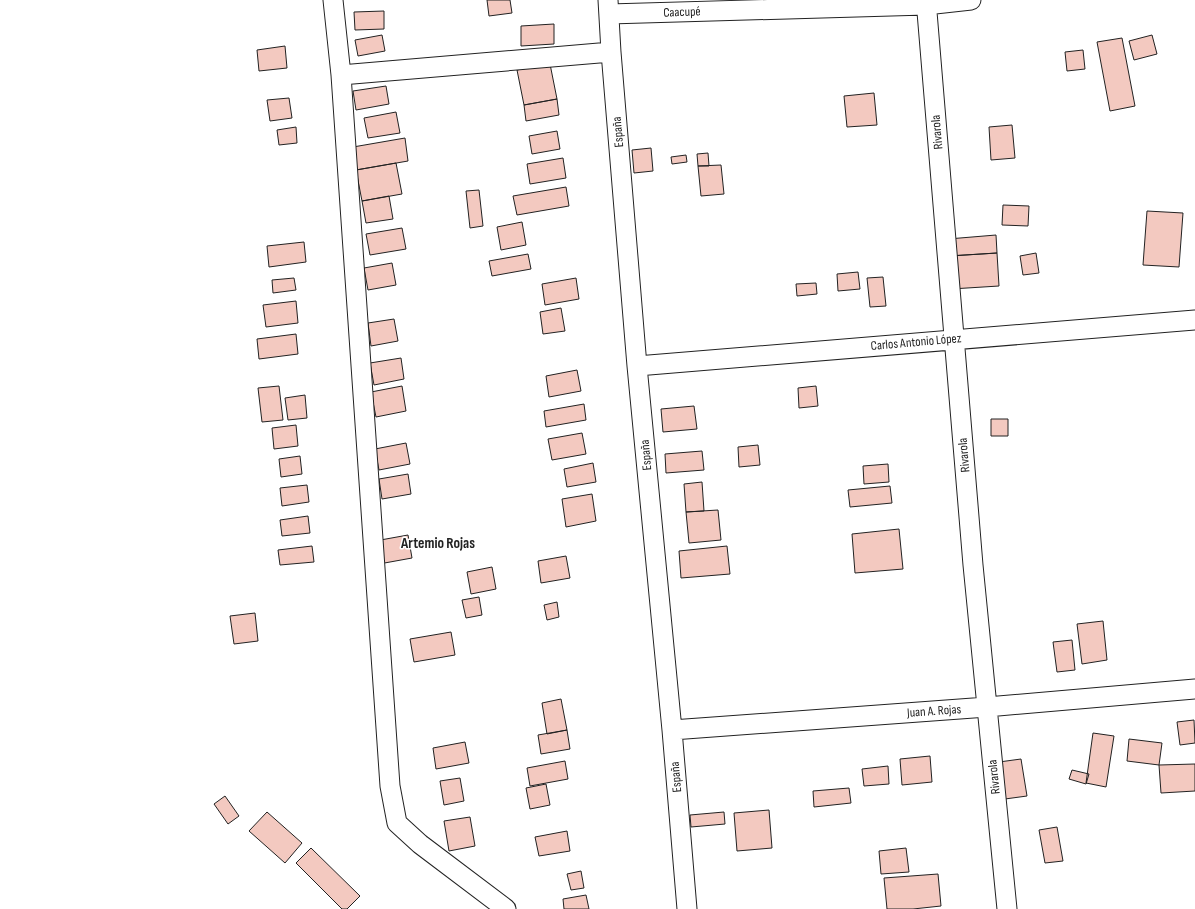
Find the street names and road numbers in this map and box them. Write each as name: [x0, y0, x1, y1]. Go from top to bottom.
street label: Caacupé: [663, 3, 701, 21]
street label: Rivarola: [928, 114, 946, 150]
street label: España: [609, 116, 627, 148]
street label: Carlos Antonio López: [870, 330, 962, 354]
street label: Rivarola: [955, 437, 973, 473]
street label: España: [637, 439, 655, 471]
street label: Juan A. Rojas: [905, 701, 962, 721]
street label: Rivarola: [984, 759, 1004, 795]
street label: España: [667, 761, 685, 793]

